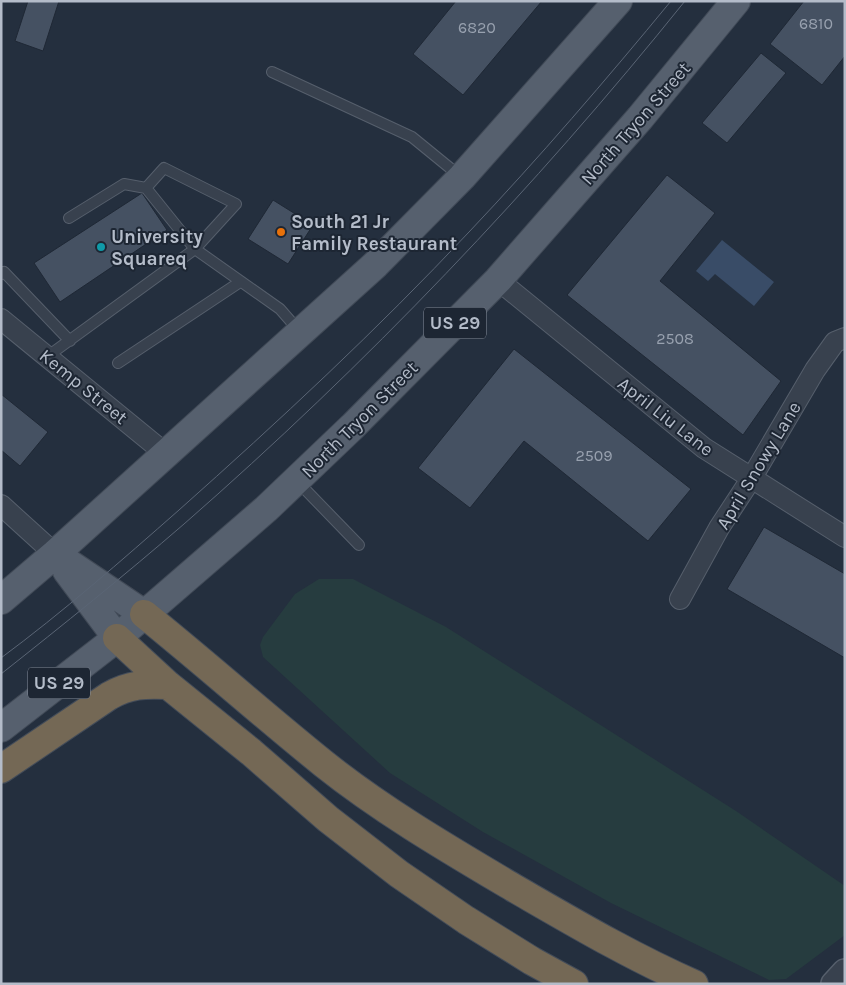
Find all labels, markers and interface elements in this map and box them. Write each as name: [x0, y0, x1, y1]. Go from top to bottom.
house number: 6810: [799, 14, 833, 33]
house number: 6820: [458, 18, 496, 37]
street label: North Tryon Street: [576, 58, 695, 190]
place label: South 21 Jr Family Restaurant: [291, 211, 457, 255]
place label: University Squareq: [111, 226, 203, 270]
marker: South 21 Jr Family Restaurant: [275, 226, 287, 238]
marker: University Squareq: [95, 241, 107, 253]
road number: US 29: [424, 307, 486, 338]
house number: 2508: [656, 329, 694, 348]
street label: Kemp Street: [35, 345, 132, 429]
street label: North Tryon Street: [297, 357, 423, 483]
street label: April Liu Lane: [613, 373, 718, 461]
street label: April Snowy Lane: [712, 398, 806, 534]
house number: 2509: [575, 446, 613, 465]
road number: US 29: [28, 668, 90, 698]

